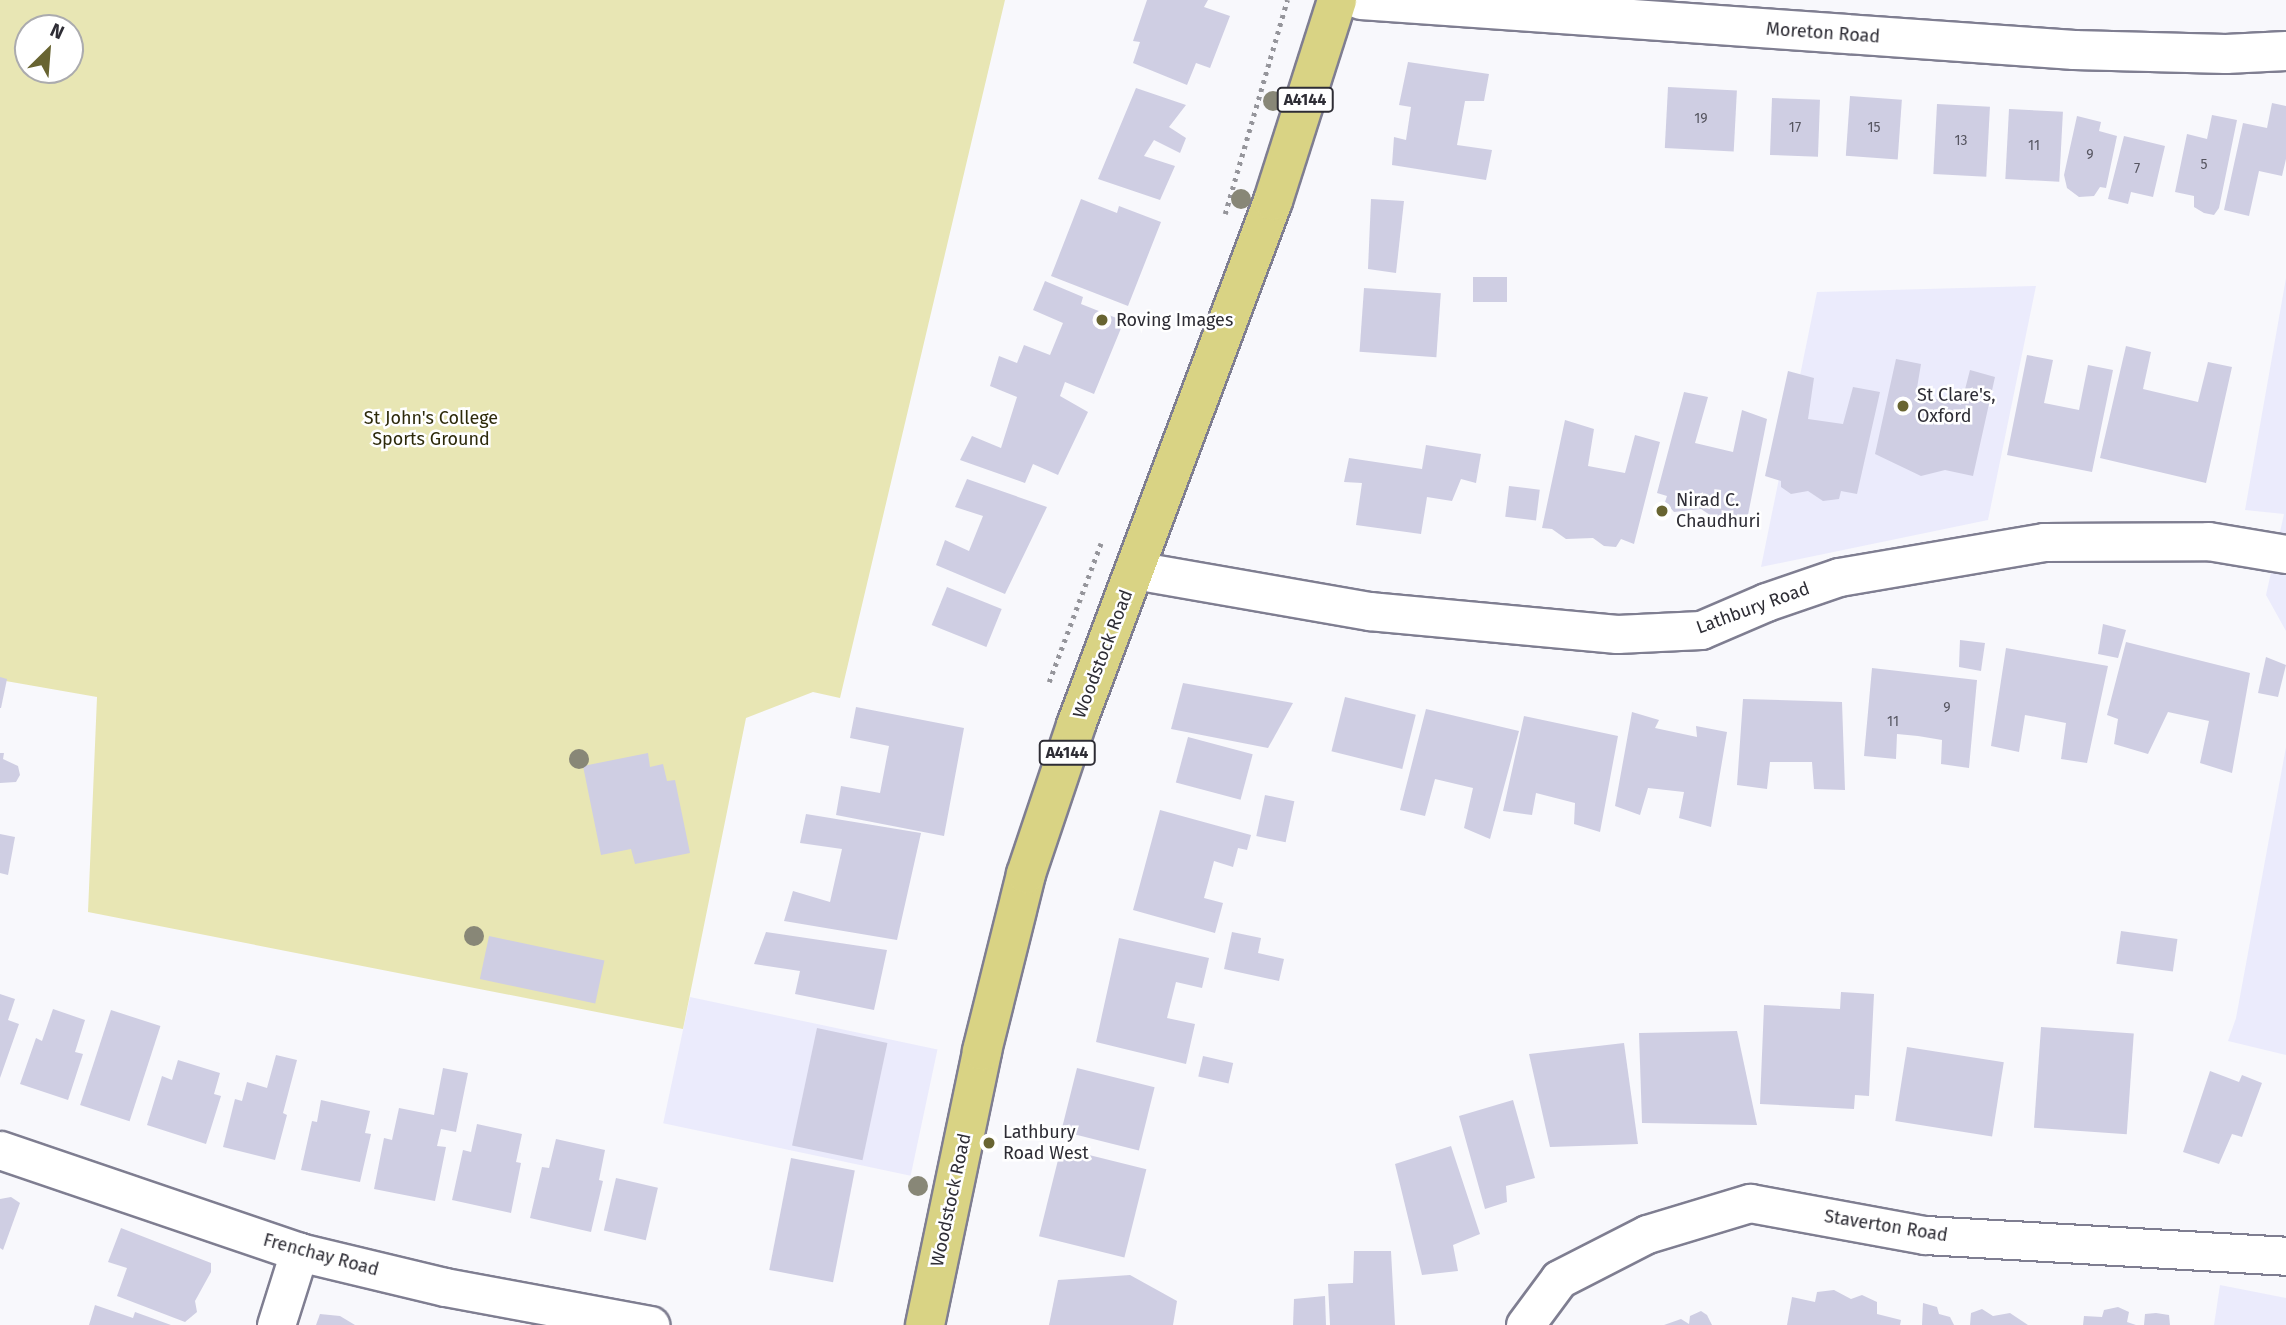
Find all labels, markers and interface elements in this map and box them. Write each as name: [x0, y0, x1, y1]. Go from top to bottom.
north arrow: [14, 14, 84, 84]
text: N: [47, 18, 68, 44]
street label: Moreton Road: [1765, 18, 1881, 48]
road number: A4144: [1275, 88, 1335, 113]
house number: 19: [1694, 111, 1708, 127]
house number: 17: [1789, 120, 1801, 136]
house number: 15: [1867, 120, 1881, 136]
house number: 13: [1954, 133, 1968, 149]
house number: 11: [2028, 138, 2040, 154]
house number: 9: [2086, 147, 2094, 163]
house number: 5: [2200, 157, 2208, 173]
house number: 7: [2134, 161, 2140, 177]
place label: Roving Images: [1116, 309, 1233, 331]
marker: Roving Images: [1094, 312, 1110, 328]
place label: St Clare's, Oxford: [1917, 385, 1995, 428]
marker: St Clare's, Oxford: [1895, 398, 1911, 414]
park label: St John's College Sports Ground: [364, 408, 498, 450]
place label: Nirad C. Chaudhuri: [1676, 490, 1761, 532]
marker: Nirad C. Chaudhuri: [1654, 503, 1670, 519]
street label: Lathbury Road: [1693, 578, 1813, 638]
street label: Woodstock Road: [1069, 587, 1137, 721]
house number: 9: [1943, 700, 1951, 716]
house number: 11: [1887, 714, 1899, 730]
road number: A4144: [1037, 740, 1097, 766]
place label: Lathbury Road West: [1003, 1122, 1089, 1164]
street label: Woodstock Road: [926, 1131, 976, 1269]
marker: Lathbury Road West: [981, 1135, 997, 1151]
street label: Staverton Road: [1823, 1206, 1949, 1246]
street label: Frenchay Road: [261, 1229, 381, 1281]

